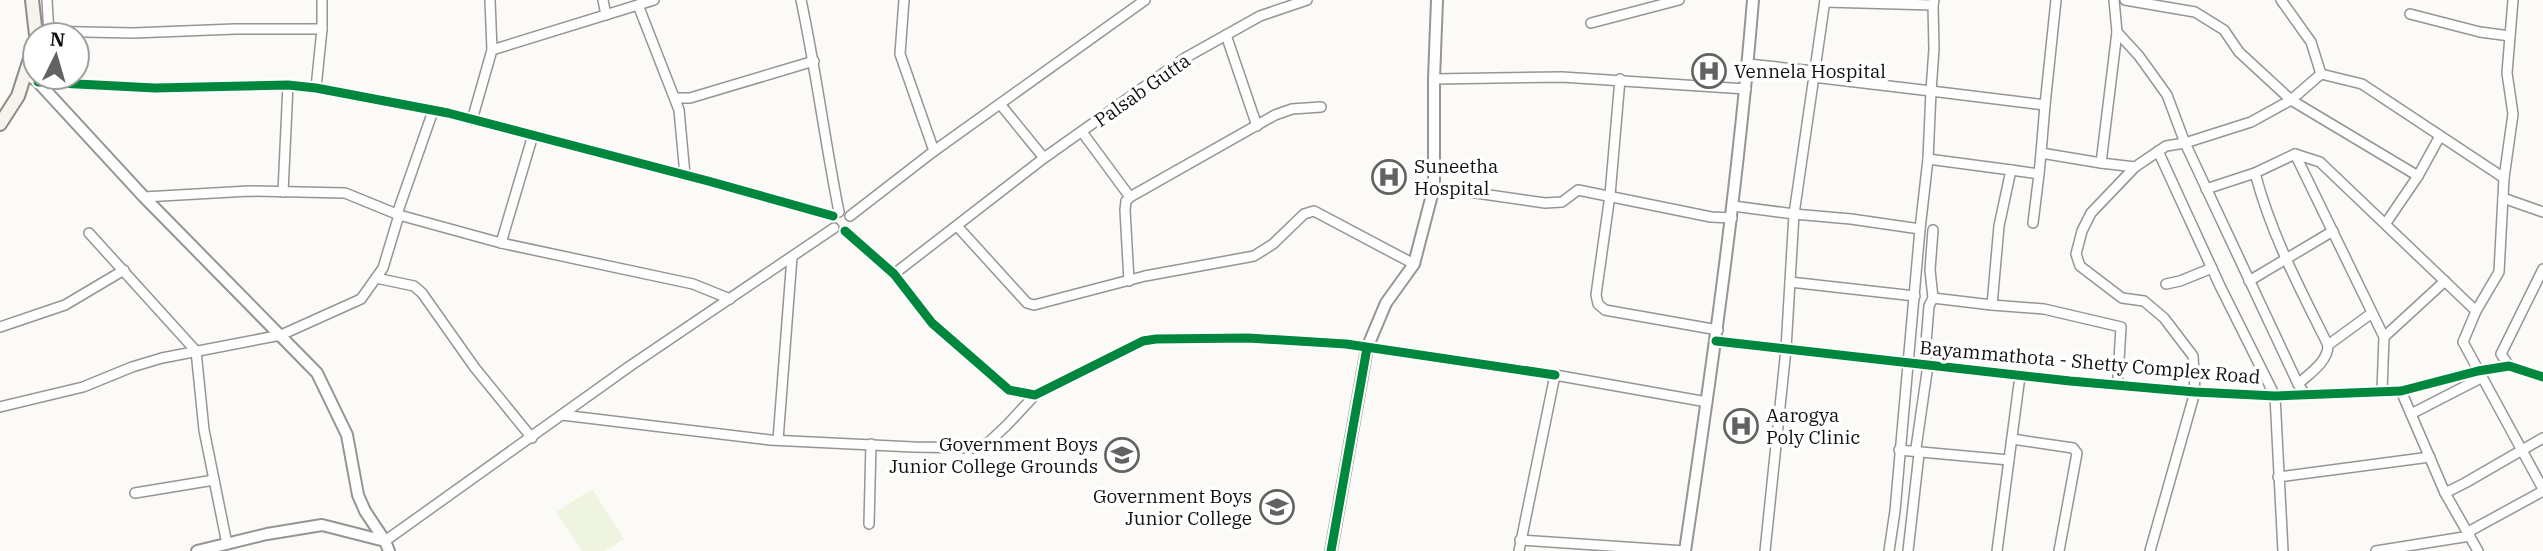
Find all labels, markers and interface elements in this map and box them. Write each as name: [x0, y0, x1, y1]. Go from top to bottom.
north arrow: [21, 21, 91, 91]
text: N: [49, 26, 66, 52]
street label: Palsab Gutta: [1089, 48, 1195, 132]
hospital icon: Vennela Hospital: [1690, 52, 1728, 90]
place label: Vennela Hospital: [1734, 59, 1886, 83]
place label: Suneetha Hospital: [1414, 154, 1498, 200]
hospital icon: Suneetha Hospital: [1370, 158, 1408, 196]
street label: Bayammathota - Shetty Complex Road: [1919, 335, 2261, 389]
place label: Aarogya Poly Clinic: [1766, 403, 1861, 449]
hospital icon: Aarogya Poly Clinic: [1722, 407, 1760, 445]
place label: Government Boys Junior College Grounds: [889, 432, 1098, 478]
school or university icon: Government Boys Junior College Grounds: [1103, 436, 1141, 474]
place label: Government Boys Junior College: [1093, 484, 1252, 530]
school or university icon: Government Boys Junior College: [1258, 488, 1296, 526]

